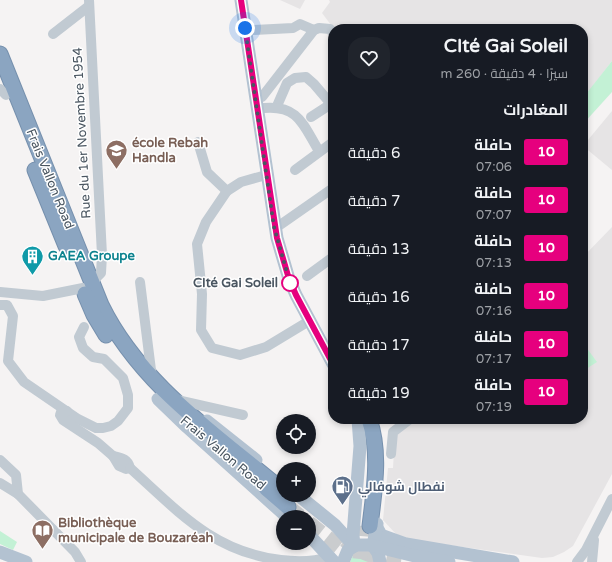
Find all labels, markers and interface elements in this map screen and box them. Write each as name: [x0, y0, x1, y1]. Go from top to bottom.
your location: [235, 18, 255, 38]
text: CIté Gai Soleil: [444, 35, 568, 57]
button: heart: [348, 37, 390, 79]
street label: Rue du 1er Novembre 1954: [70, 47, 94, 219]
text: سيرًا · 4 دقيقة · 260 m: [441, 66, 568, 82]
text: المغادرات: [503, 101, 568, 119]
street label: Frais Vallon Road: [23, 127, 77, 231]
place label: école Rebah Handla: [132, 135, 208, 166]
text: حافلة: [474, 136, 512, 154]
school or university icon: école Rebah Handla: [104, 137, 130, 170]
text: 10: [537, 143, 555, 160]
text: 6 دقيقة: [348, 144, 400, 162]
text: 07:06: [476, 159, 512, 175]
text: حافلة: [474, 184, 512, 202]
text: 10: [537, 191, 555, 208]
text: 7 دقيقة: [348, 192, 400, 210]
text: 07:07: [476, 207, 512, 223]
text: حافلة: [474, 232, 512, 250]
text: 10: [537, 239, 555, 256]
text: 13 دقيقة: [348, 240, 410, 258]
building icon: GAEA Groupe: [20, 243, 46, 276]
place label: GAEA Groupe: [48, 248, 136, 264]
text: 07:13: [476, 255, 512, 271]
marker: CIté Gai Soleil: [281, 274, 299, 292]
place label: CIté Gai Soleil: [193, 275, 278, 291]
text: حافلة: [474, 280, 512, 298]
text: 10: [537, 287, 555, 304]
text: 16 دقيقة: [348, 288, 410, 306]
text: 07:16: [476, 303, 512, 319]
text: حافلة: [474, 328, 512, 346]
text: 10: [537, 335, 555, 352]
text: 17 دقيقة: [348, 336, 410, 354]
text: 07:17: [476, 351, 512, 367]
text: حافلة: [474, 376, 512, 394]
text: 10: [537, 383, 555, 400]
text: 19 دقيقة: [348, 384, 410, 402]
text: 07:19: [476, 399, 512, 415]
street label: Frais Vallon Road: [177, 413, 269, 493]
map controls: [276, 414, 316, 550]
button: locate: [276, 414, 316, 454]
button: +: [276, 462, 316, 502]
fuel station icon: نفطال شوفالي: [329, 474, 355, 507]
place label: نفطال شوفالي: [358, 479, 445, 498]
button: −: [276, 510, 316, 550]
place label: Bibliothèque municipale de Bouzaréah: [58, 515, 214, 546]
library icon: Bibliothèque municipale de Bouzaréah: [30, 517, 56, 550]

